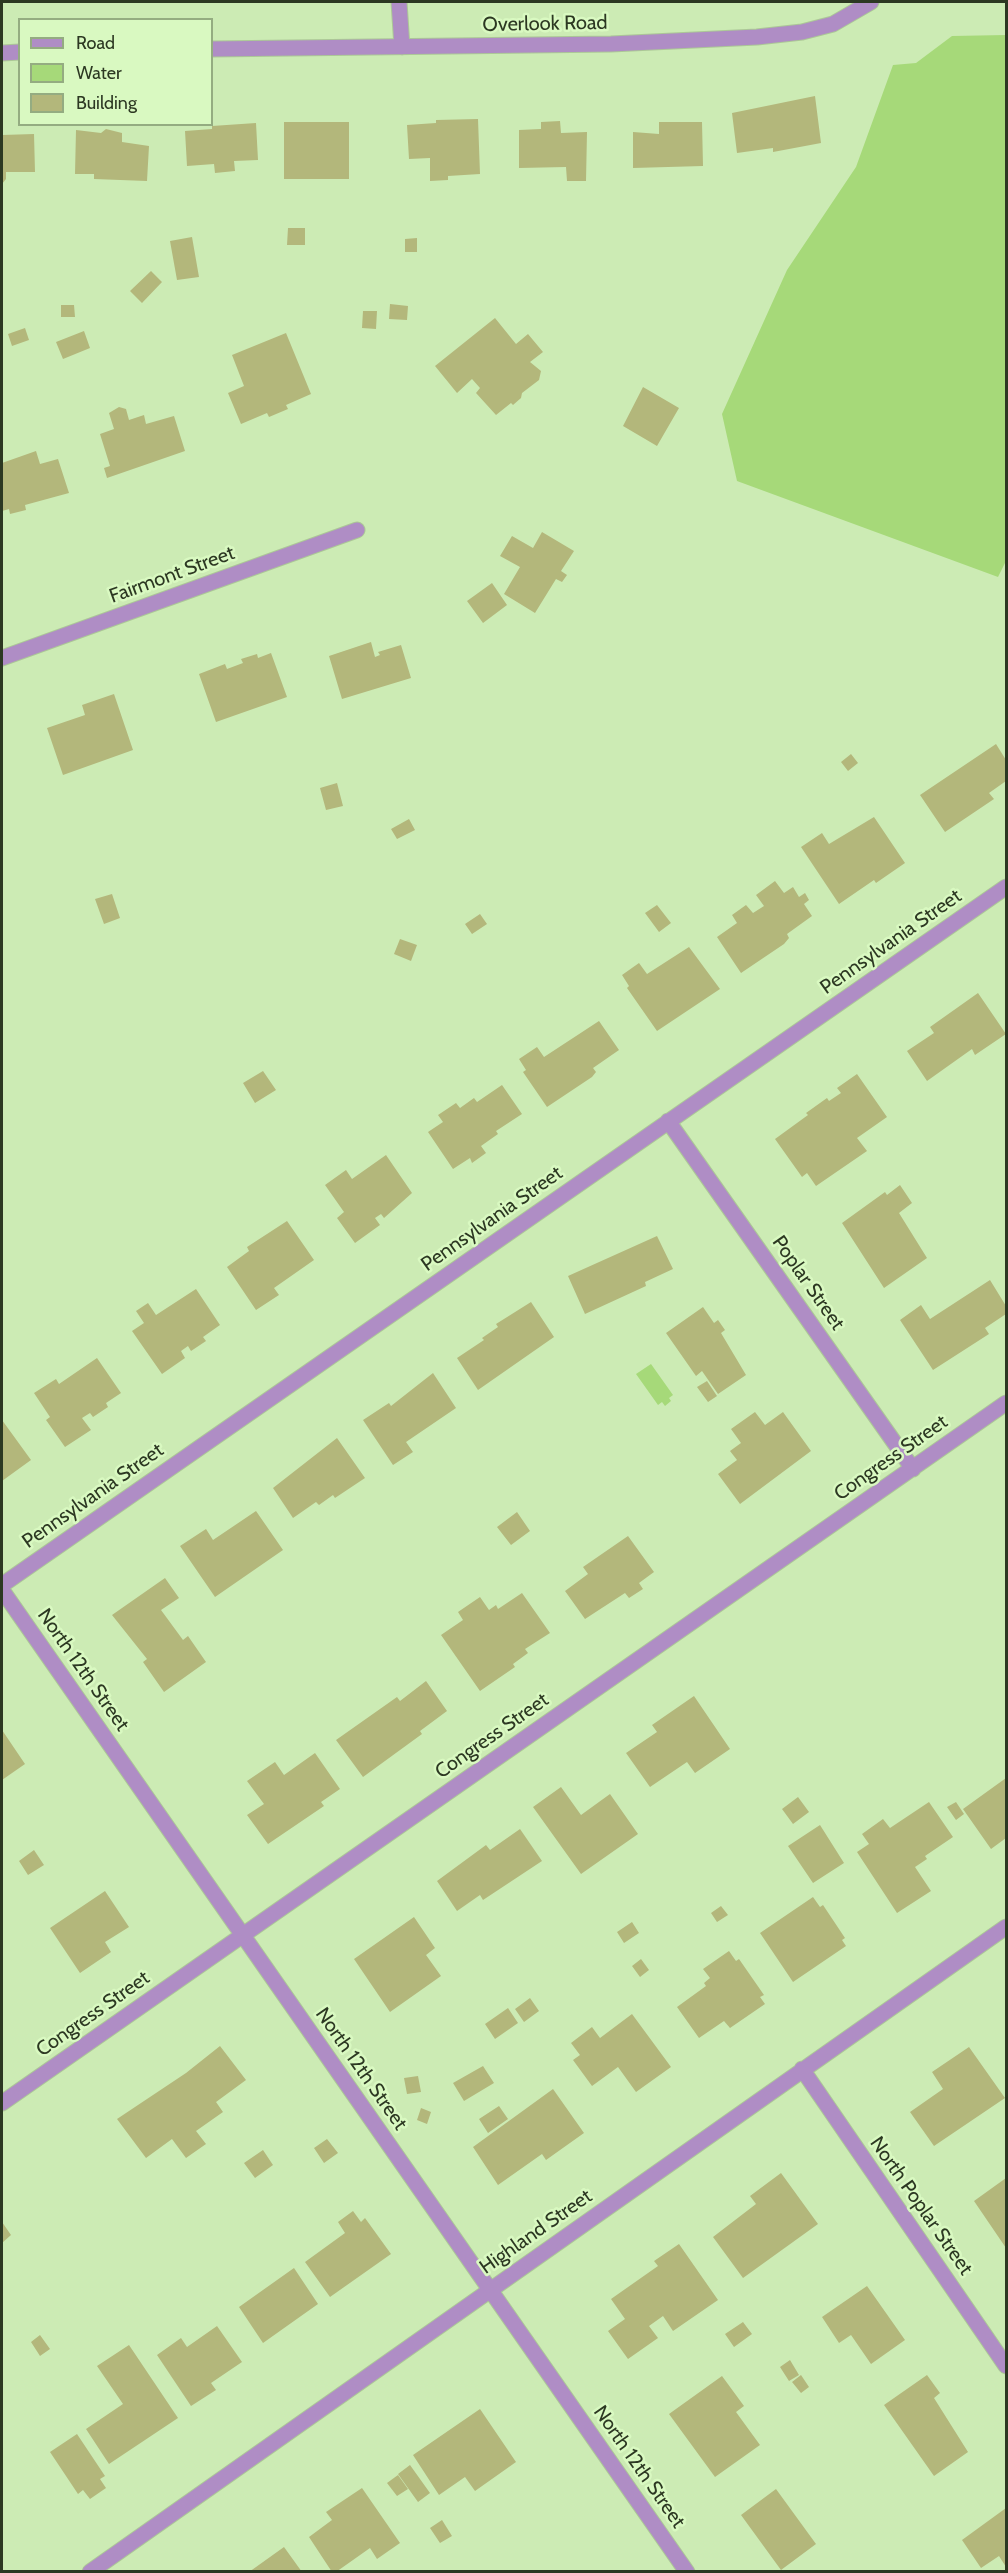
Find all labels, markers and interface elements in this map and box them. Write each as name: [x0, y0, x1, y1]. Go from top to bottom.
street label: Overlook Road: [482, 11, 608, 37]
legend: [18, 18, 213, 126]
text: Road: [76, 32, 115, 54]
text: Water: [76, 62, 122, 84]
text: Building: [76, 92, 137, 114]
street label: Fairmont Street: [106, 541, 238, 609]
street label: Pennsylvania Street: [816, 884, 966, 1000]
street label: Pennsylvania Street: [417, 1161, 567, 1277]
street label: Poplar Street: [767, 1231, 849, 1335]
street label: Congress Street: [830, 1410, 952, 1506]
street label: Pennsylvania Street: [18, 1438, 168, 1554]
street label: North 12th Street: [32, 1604, 134, 1736]
street label: Congress Street: [431, 1688, 553, 1784]
street label: Congress Street: [32, 1966, 154, 2062]
street label: North 12th Street: [310, 2003, 412, 2135]
street label: North Poplar Street: [864, 2132, 978, 2280]
street label: Highland Street: [475, 2184, 597, 2280]
street label: North 12th Street: [588, 2401, 690, 2533]

